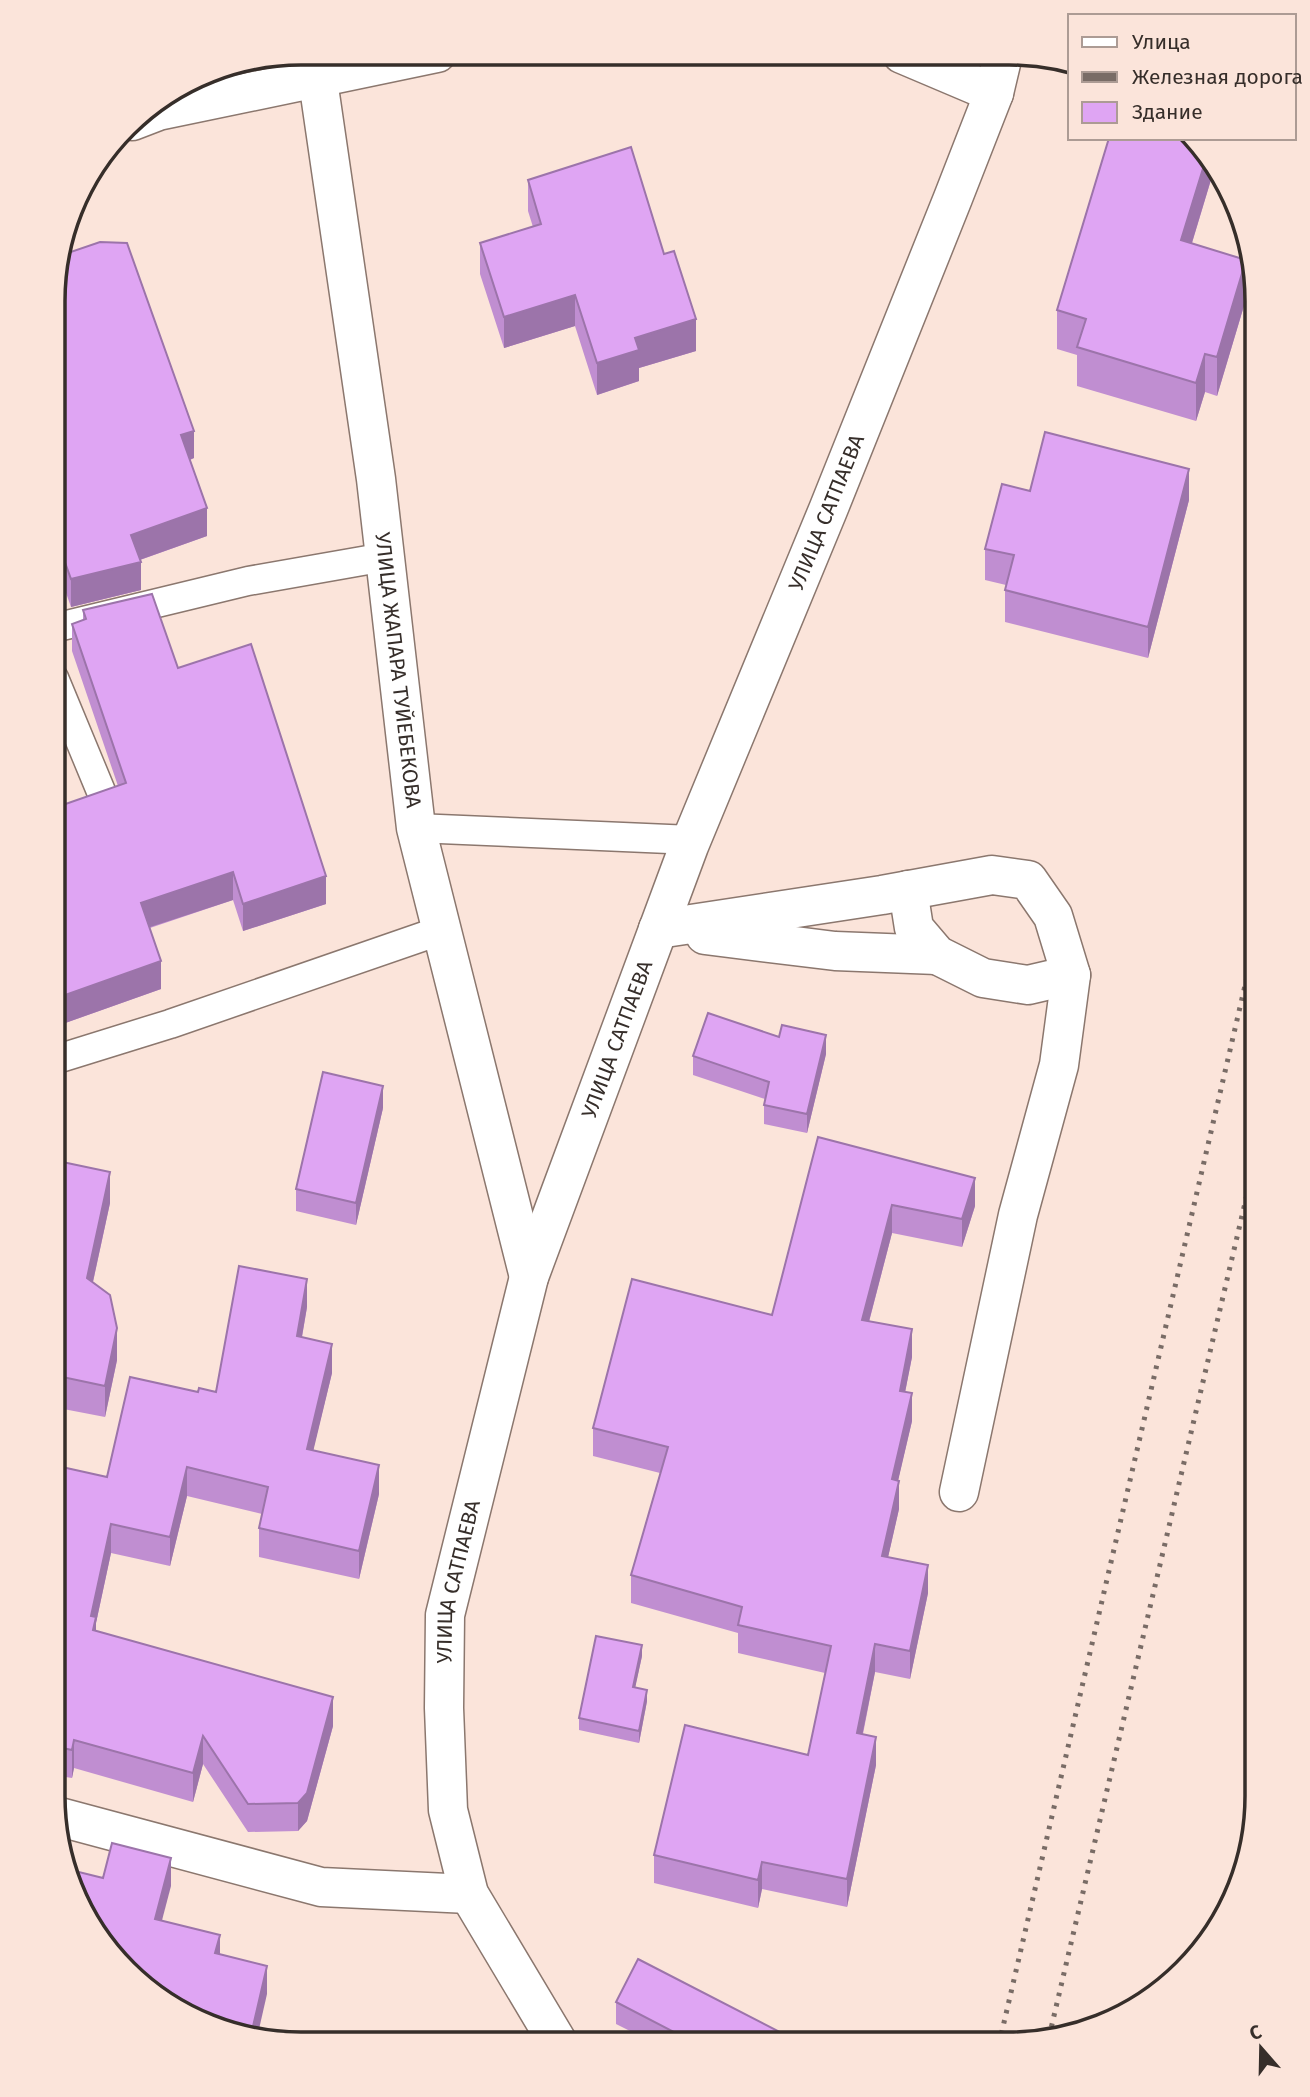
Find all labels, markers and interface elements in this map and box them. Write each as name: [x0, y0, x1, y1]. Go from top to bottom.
legend: [1068, 14, 1296, 140]
text: Улица: [1132, 29, 1191, 55]
text: Железная дорога: [1132, 64, 1303, 90]
text: Здание: [1132, 99, 1203, 125]
street label: УЛИЦА САТПАЕВА: [783, 431, 870, 595]
street label: УЛИЦА ЖАПАРА ТУЙЕБЕКОВА: [369, 531, 427, 809]
street label: УЛИЦА САТПАЕВА: [576, 957, 658, 1122]
street label: УЛИЦА САТПАЕВА: [431, 1497, 486, 1664]
north arrow: [1226, 2013, 1296, 2083]
text: С: [1246, 2020, 1264, 2045]

